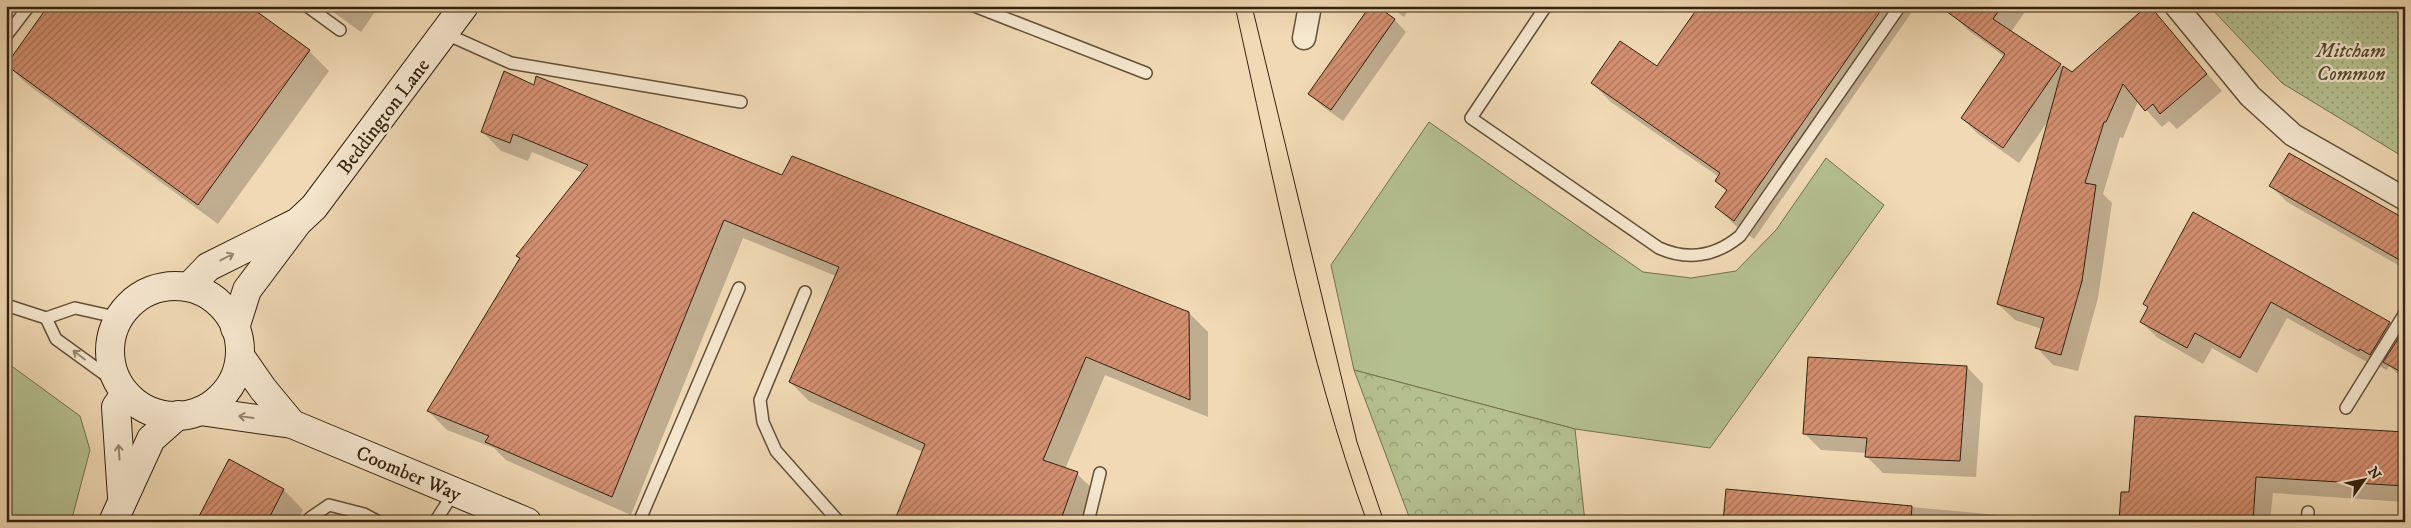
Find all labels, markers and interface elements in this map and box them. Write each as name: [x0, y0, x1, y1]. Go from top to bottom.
park label: Mitcham Common: [2314, 39, 2386, 87]
street label: Beddington Lane: [332, 54, 436, 180]
one-way arrow: [219, 252, 234, 261]
one-way arrow: [72, 350, 86, 360]
one-way arrow: [238, 412, 254, 422]
street label: Coomber Way: [352, 441, 465, 508]
one-way arrow: [114, 445, 123, 461]
north arrow: [2338, 456, 2388, 506]
text: N: [2363, 464, 2385, 484]

